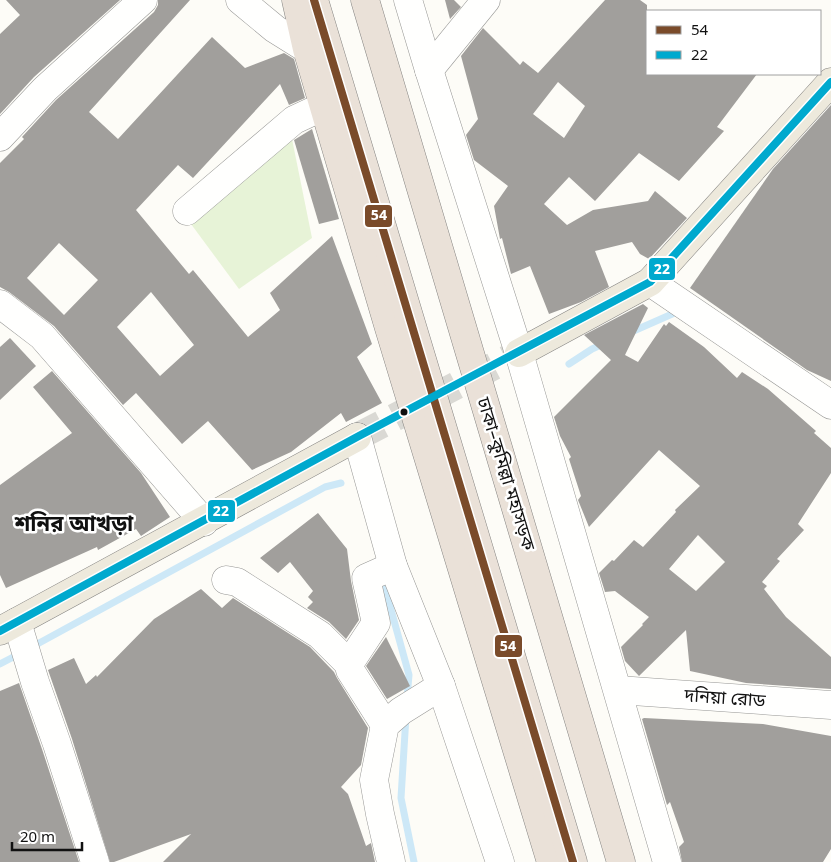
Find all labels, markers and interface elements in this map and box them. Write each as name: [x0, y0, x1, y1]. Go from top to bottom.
legend: [646, 10, 821, 75]
text: 54: [691, 21, 709, 41]
text: 22: [691, 46, 708, 66]
line badge: 54: [364, 204, 393, 228]
text: 54: [371, 207, 387, 226]
line badge: 22: [648, 257, 676, 281]
text: 22: [654, 261, 670, 280]
street label: ঢাকা–কুমিল্লা মহাসড়ক: [470, 394, 540, 554]
unlabelled marker: [399, 407, 409, 417]
line badge: 22: [207, 499, 236, 523]
text: 22: [213, 503, 229, 522]
district label: শনির আখড়া: [14, 511, 134, 540]
line badge: 54: [494, 634, 523, 658]
text: 54: [500, 638, 516, 657]
street label: দনিয়া রোড: [683, 684, 766, 714]
scale bar: [12, 820, 82, 852]
text: 20 m: [20, 828, 55, 848]

